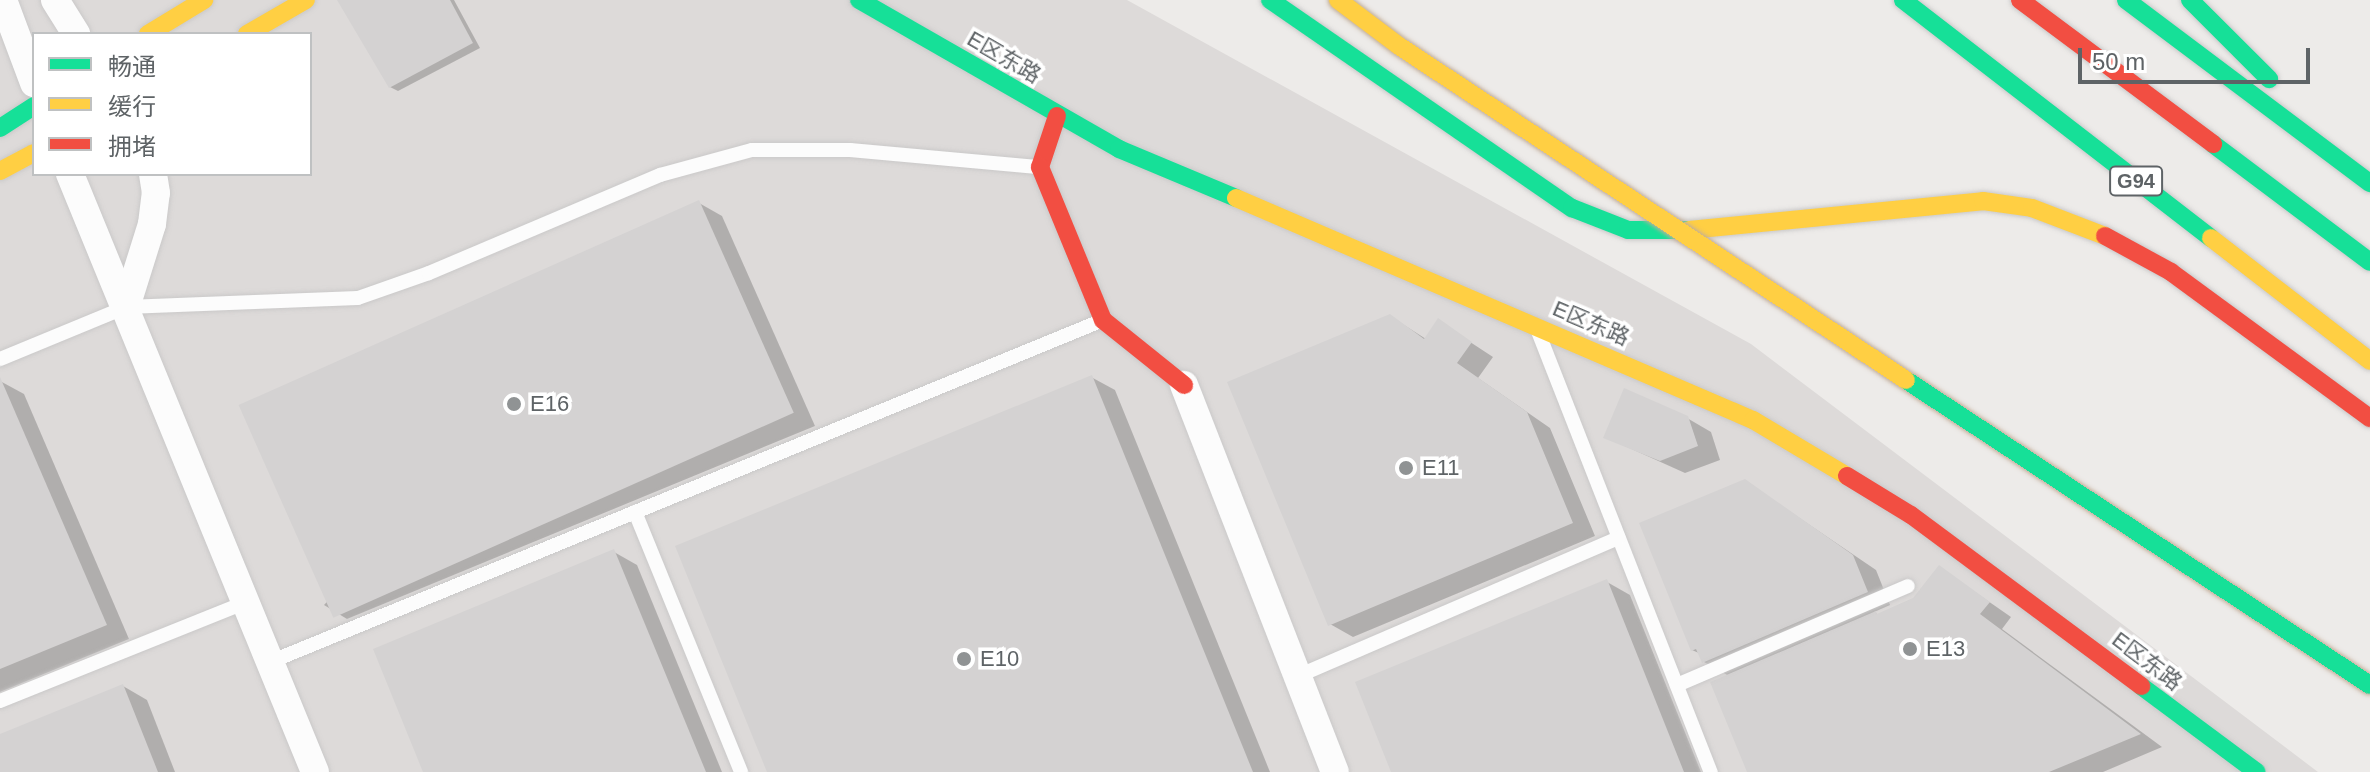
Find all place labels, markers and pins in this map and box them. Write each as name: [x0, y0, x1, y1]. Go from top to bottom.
place label: E16: [530, 391, 569, 417]
marker: E16: [505, 395, 523, 413]
place label: E11: [1422, 455, 1460, 481]
marker: E11: [1397, 459, 1415, 477]
place label: E13: [1926, 636, 1965, 662]
marker: E13: [1901, 640, 1919, 658]
place label: E10: [980, 646, 1019, 672]
marker: E10: [955, 650, 973, 668]

